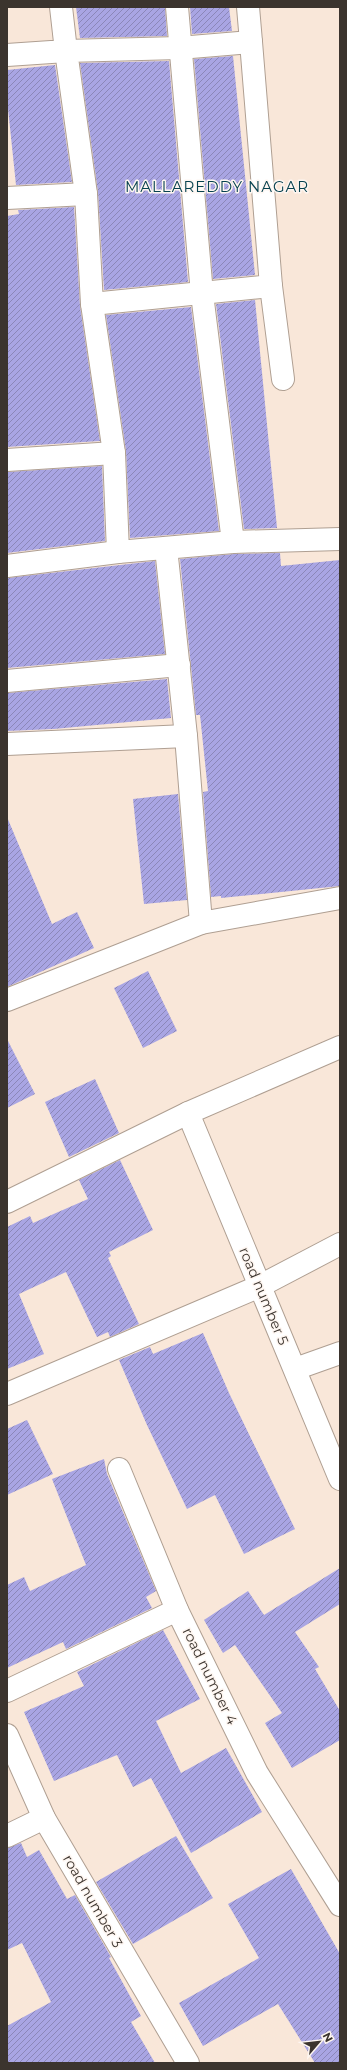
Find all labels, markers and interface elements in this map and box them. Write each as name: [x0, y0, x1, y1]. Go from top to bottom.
district label: MALLAREDDY NAGAR: [125, 177, 309, 196]
street label: road number 5: [235, 1244, 293, 1348]
street label: road number 4: [179, 1625, 242, 1728]
street label: road number 3: [59, 1851, 127, 1951]
north arrow: [299, 2022, 339, 2062]
text: N: [320, 2030, 336, 2045]

